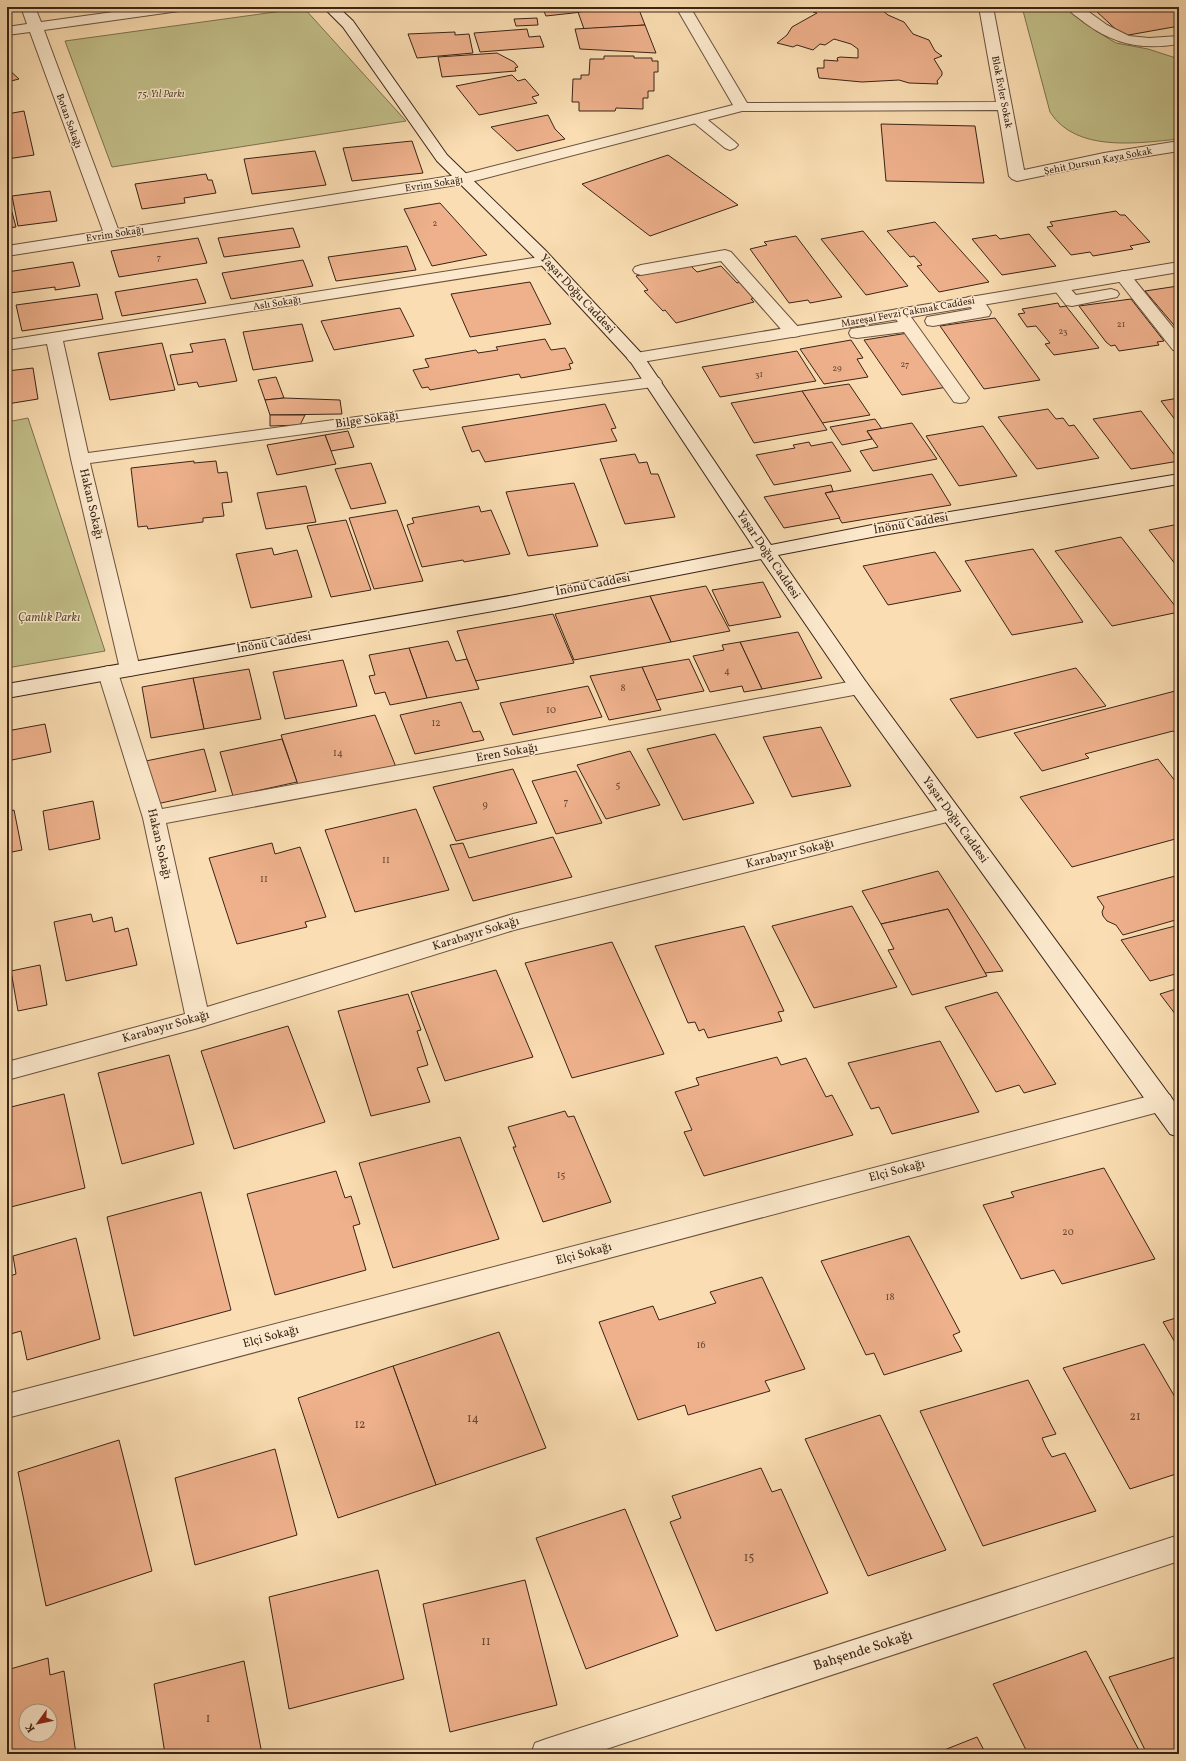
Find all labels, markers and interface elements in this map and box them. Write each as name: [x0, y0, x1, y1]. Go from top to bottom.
street label: Blok Evler Sokak: [988, 54, 1016, 130]
park label: 75. Yıl Parkı: [138, 87, 185, 101]
street label: Botan Sokağı: [53, 92, 85, 150]
street label: Şehit Dursun Kaya Sokak: [1043, 144, 1154, 178]
street label: Evrim Sokağı: [404, 172, 464, 196]
house number: 2: [433, 217, 438, 230]
street label: Evrim Sokağı: [85, 222, 145, 246]
house number: 7: [157, 251, 161, 264]
street label: Yaşar Doğu Caddesi: [536, 251, 618, 338]
street label: Aslı Sokağı: [252, 292, 302, 314]
street label: Mareşal Fevzi Çakmak Caddesi: [840, 293, 976, 331]
house number: 21: [1117, 318, 1125, 331]
house number: 23: [1058, 325, 1068, 338]
house number: 27: [901, 358, 909, 371]
house number: 29: [832, 362, 842, 375]
house number: 31: [755, 368, 763, 381]
street label: Bilge Sokağı: [334, 408, 400, 432]
street label: Hakan Sokağı: [75, 467, 107, 541]
street label: Yaşar Doğu Caddesi: [732, 508, 804, 603]
street label: İnönü Caddesi: [872, 509, 950, 538]
street label: İnönü Caddesi: [554, 570, 632, 600]
park label: Çamlık Parkı: [18, 610, 80, 626]
street label: İnönü Caddesi: [235, 628, 313, 657]
house number: 4: [724, 664, 730, 678]
house number: 8: [620, 681, 626, 695]
house number: 10: [546, 703, 556, 717]
house number: 12: [431, 716, 441, 730]
street label: Eren Sokağı: [475, 740, 540, 766]
house number: 14: [333, 746, 343, 760]
street label: Yaşar Doğu Caddesi: [918, 773, 992, 867]
house number: 5: [616, 778, 621, 792]
house number: 7: [564, 795, 569, 809]
house number: 9: [482, 798, 488, 812]
street label: Hakan Sokağı: [143, 807, 175, 881]
street label: Karabayır Sokağı: [744, 835, 836, 873]
house number: 11: [382, 853, 390, 867]
house number: 11: [260, 872, 268, 886]
street label: Karabayır Sokağı: [431, 913, 522, 955]
street label: Karabayır Sokağı: [121, 1007, 212, 1047]
street label: Elçi Sokağı: [867, 1156, 927, 1186]
house number: 15: [557, 1168, 566, 1182]
house number: 20: [1062, 1225, 1074, 1239]
street label: Elçi Sokağı: [554, 1239, 614, 1269]
house number: 18: [886, 1290, 894, 1304]
street label: Elçi Sokağı: [241, 1322, 301, 1352]
house number: 16: [697, 1338, 705, 1352]
house number: 21: [1129, 1409, 1141, 1425]
house number: 14: [467, 1411, 479, 1427]
house number: 12: [354, 1417, 366, 1433]
house number: 15: [744, 1550, 754, 1566]
street label: Bahşende Sokağı: [811, 1626, 915, 1676]
house number: 11: [481, 1634, 491, 1650]
north arrow: [18, 1703, 58, 1743]
house number: 1: [206, 1711, 210, 1727]
text: K: [22, 1720, 39, 1735]

